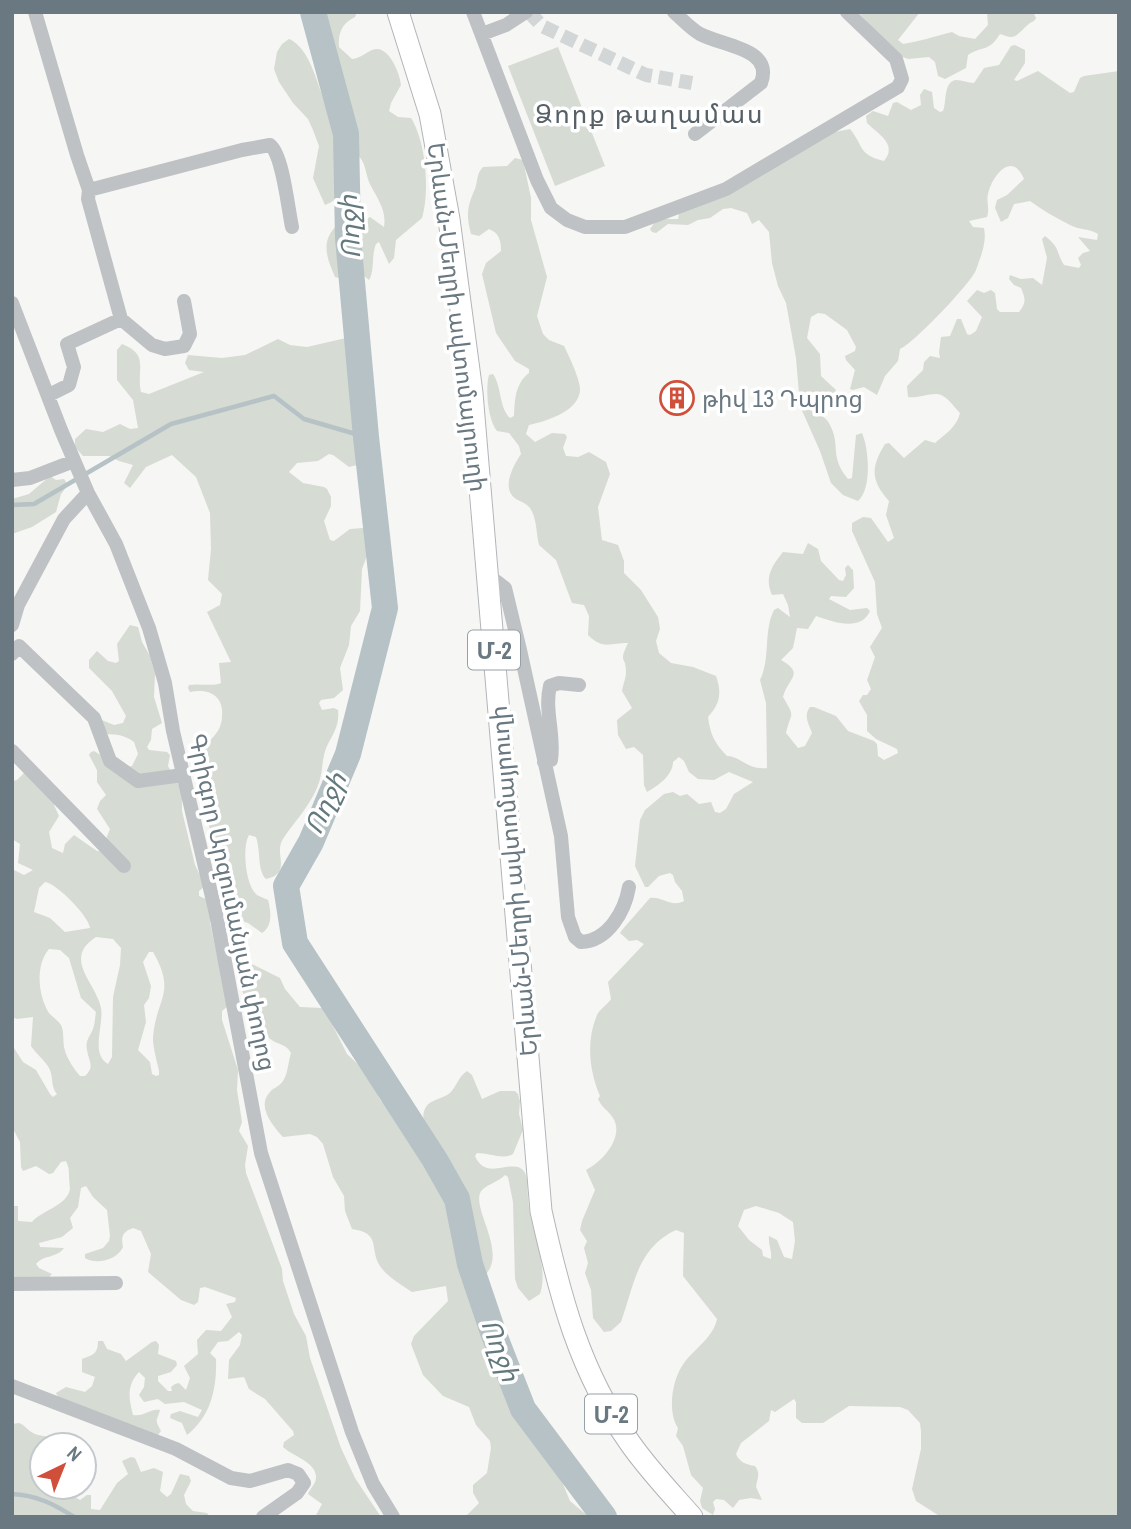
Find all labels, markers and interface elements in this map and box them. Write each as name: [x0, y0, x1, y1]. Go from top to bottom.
district label: Ձորք թաղամաս: [535, 96, 765, 131]
street label: Երևան-Մեղրի ավտոմայրուղի: [421, 140, 495, 494]
water label: Ողջի: [330, 194, 368, 260]
building icon: թիվ 13 Դպրոց: [658, 379, 696, 417]
place label: թիվ 13 Դպրոց: [702, 382, 863, 414]
road number: Մ-2: [468, 630, 520, 670]
street label: Երևան-Մեղրի ավտոմայրուղի: [482, 704, 544, 1058]
street label: Գրիգոր Արզումանյան փողոց: [182, 730, 284, 1074]
water label: Ողջի: [296, 766, 355, 839]
water label: Ողջի: [474, 1314, 529, 1387]
road number: Մ-2: [585, 1394, 637, 1434]
north arrow: [28, 1431, 98, 1501]
text: N: [62, 1440, 88, 1467]

